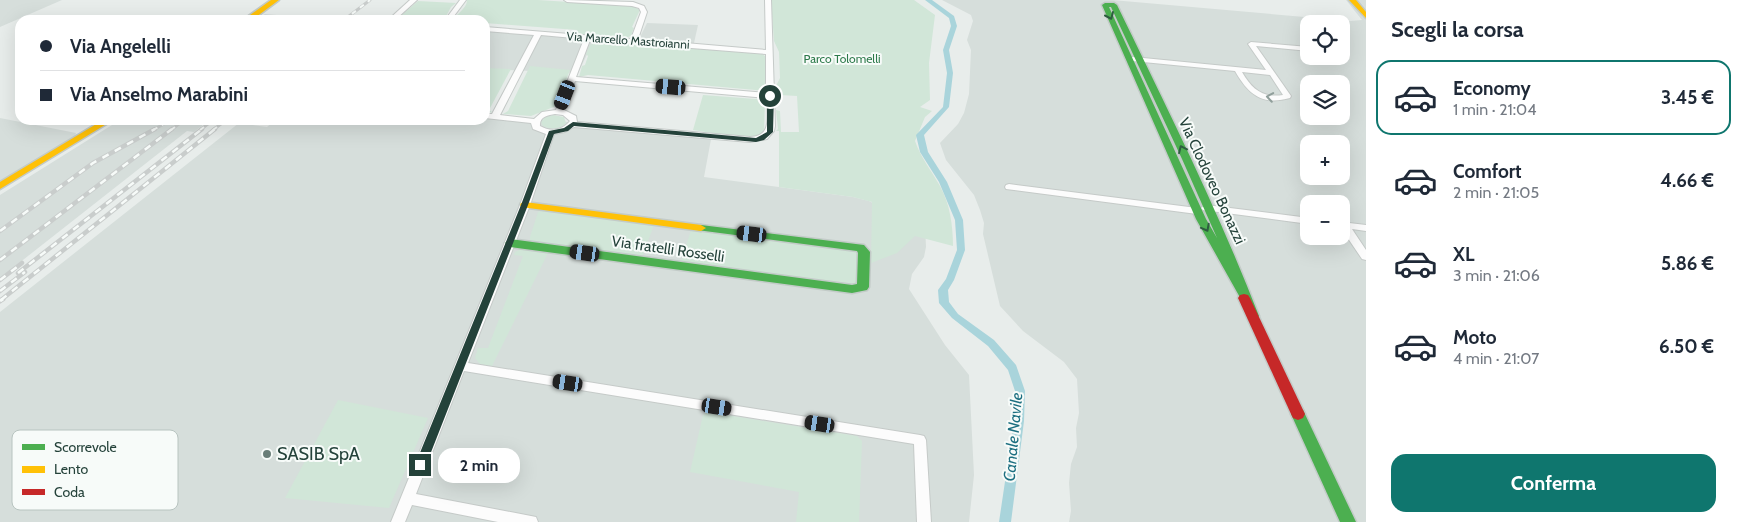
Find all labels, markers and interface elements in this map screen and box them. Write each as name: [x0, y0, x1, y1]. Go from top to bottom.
one-way arrow: [1104, 11, 1115, 20]
map controls: [1300, 15, 1350, 245]
button: locate: [1300, 15, 1350, 65]
text: Scegli la corsa: [1391, 16, 1524, 43]
street label: Via Marcello Mastroianni: [566, 28, 690, 52]
text: Via Angelelli: [70, 35, 171, 58]
park label: Parco Tolomelli: [803, 51, 881, 66]
button: layers: [1300, 75, 1350, 125]
icon: car: [1393, 75, 1438, 120]
text: Economy: [1453, 77, 1531, 100]
car: [552, 78, 577, 112]
car: [655, 78, 686, 96]
text: Via Anselmo Marabini: [70, 83, 248, 106]
route start: [759, 85, 781, 107]
text: 3.45 €: [1661, 86, 1714, 109]
one-way arrow: [1265, 92, 1274, 102]
text: 1 min · 21:04: [1453, 100, 1537, 119]
street label: Via Clodoveo Bonazzi: [1175, 115, 1249, 247]
button: +: [1300, 135, 1350, 185]
one-way arrow: [1178, 145, 1188, 154]
icon: car: [1393, 158, 1438, 203]
text: Comfort: [1453, 160, 1522, 183]
text: 4.66 €: [1660, 169, 1714, 192]
text: 2 min · 21:05: [1453, 183, 1539, 202]
button: −: [1300, 195, 1350, 245]
one-way arrow: [1199, 222, 1209, 231]
car: [736, 225, 767, 243]
street label: Via fratelli Rosselli: [610, 232, 726, 266]
icon: car: [1393, 241, 1438, 286]
car: [569, 243, 600, 263]
text: XL: [1453, 243, 1474, 266]
text: 5.86 €: [1661, 252, 1714, 275]
text: 3 min · 21:06: [1453, 266, 1540, 285]
icon: car: [1393, 324, 1438, 369]
text: Moto: [1453, 326, 1497, 349]
text: 6.50 €: [1659, 335, 1714, 358]
text: 4 min · 21:07: [1453, 349, 1539, 368]
car: [552, 373, 583, 393]
water label: Canale Navile: [1000, 392, 1026, 482]
car: [701, 397, 732, 417]
car: [804, 414, 835, 434]
legend: [12, 430, 178, 510]
text: Scorrevole: [54, 438, 117, 456]
place label: SASIB SpA: [277, 443, 360, 465]
marker: SASIB SpA: [261, 448, 273, 460]
callout: 2 min: [438, 448, 520, 482]
route end: [409, 454, 431, 476]
button: Conferma: [1391, 454, 1716, 512]
text: 2 min: [460, 456, 498, 475]
text: Lento: [54, 460, 88, 478]
text: Coda: [54, 483, 85, 501]

